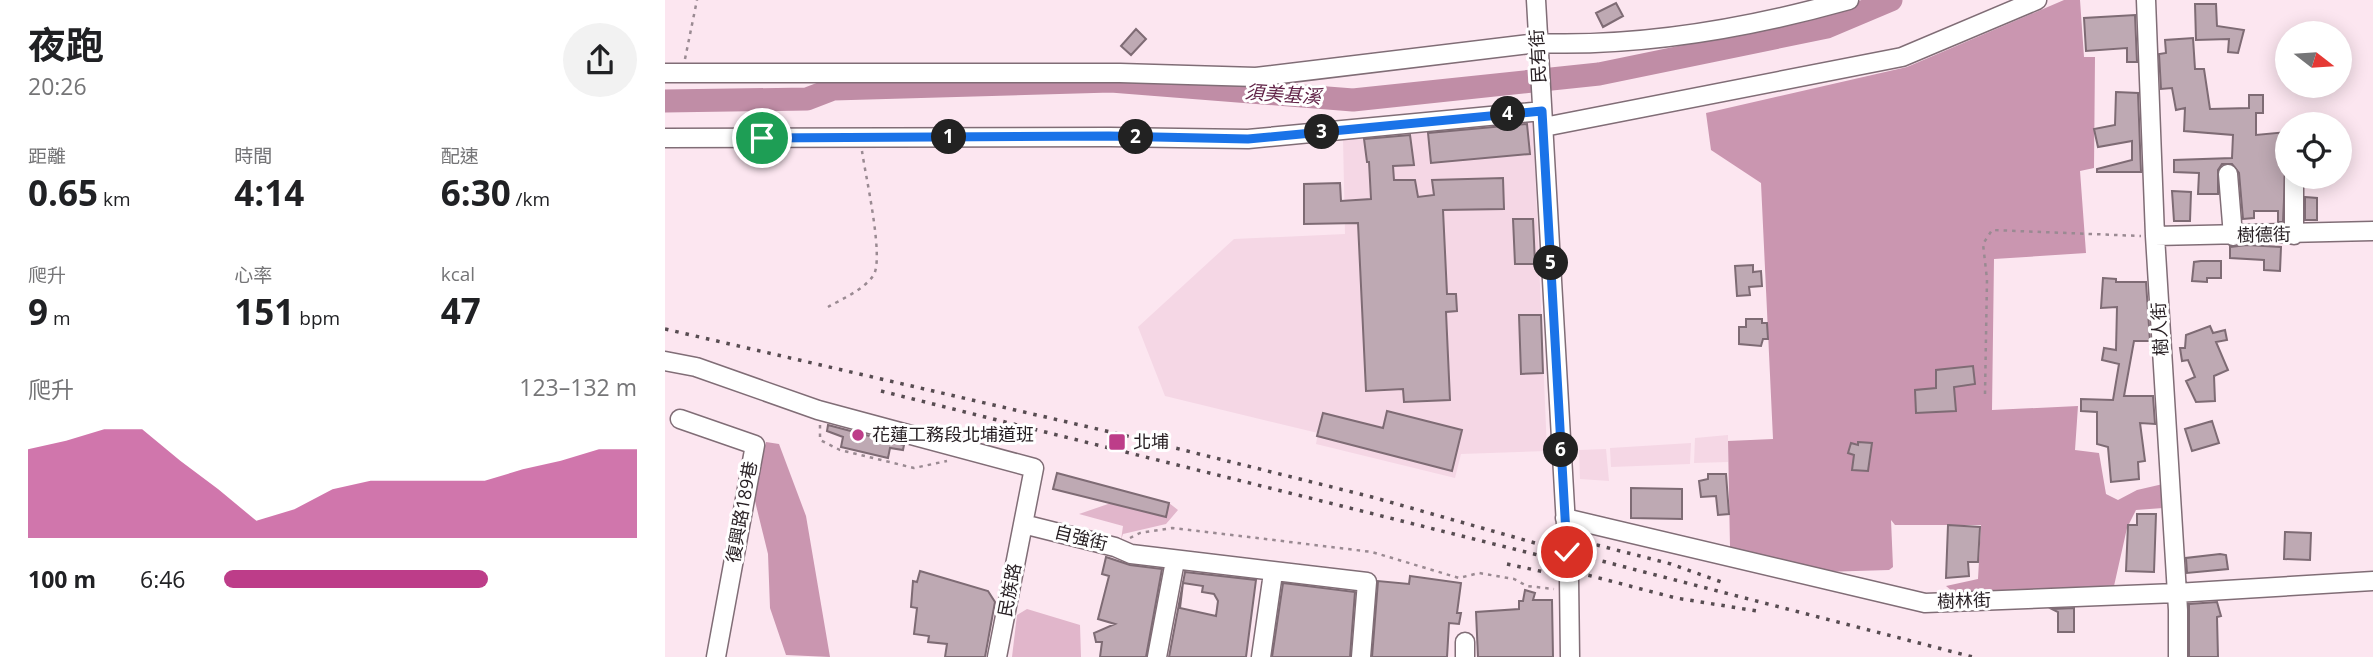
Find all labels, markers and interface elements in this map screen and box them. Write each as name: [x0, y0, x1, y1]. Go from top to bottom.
text: 夜跑: [28, 18, 104, 70]
north arrow: [2275, 21, 2352, 98]
map controls: [2275, 21, 2352, 189]
button: share: [563, 23, 637, 97]
street label: 民有街: [1524, 28, 1550, 84]
text: 20:26: [28, 70, 87, 102]
water label: 須美基溪: [1244, 78, 1325, 110]
pin: 4: [1491, 96, 1525, 132]
text: 4: [1502, 100, 1513, 126]
pin: [732, 108, 792, 168]
button: locate: [2275, 112, 2352, 189]
pin: 3: [1305, 114, 1339, 150]
text: 3: [1316, 118, 1327, 144]
icon: arrive: [743, 119, 781, 157]
pin: 1: [931, 120, 967, 154]
pin: 2: [1119, 120, 1154, 154]
text: 1: [943, 123, 954, 149]
text: 2: [1130, 123, 1141, 149]
text: 距離: [28, 143, 66, 169]
text: 時間: [234, 143, 272, 169]
text: 配速: [441, 143, 479, 169]
text: 0.65: [28, 169, 98, 216]
text: 4:14: [234, 169, 304, 216]
text: 6:30: [441, 169, 511, 216]
text: km: [98, 186, 131, 212]
text: /km: [511, 186, 550, 212]
street label: 樹德街: [2237, 222, 2291, 246]
pin: 5: [1533, 246, 1568, 280]
text: 5: [1545, 249, 1556, 275]
text: kcal: [441, 261, 475, 287]
text: 爬升: [28, 262, 66, 288]
text: 心率: [234, 262, 272, 288]
text: 47: [441, 287, 481, 334]
text: 9: [28, 288, 48, 335]
text: 151: [234, 288, 294, 335]
street label: 樹人街: [2146, 301, 2172, 357]
text: m: [48, 305, 71, 331]
text: bpm: [294, 305, 340, 331]
text: 123–132 m: [519, 371, 637, 403]
text: 爬升: [28, 373, 74, 405]
place label: 花蓮工務段北埔道班: [872, 422, 1034, 446]
marker: 花蓮工務段北埔道班: [850, 427, 866, 443]
place label: 北埔: [1133, 429, 1169, 453]
marker: 北埔: [1107, 432, 1127, 452]
pin: 6: [1543, 433, 1579, 468]
text: 6: [1555, 436, 1566, 462]
street label: 復興路189巷: [720, 459, 762, 565]
street label: 自強街: [1052, 519, 1110, 555]
pin: [1537, 522, 1597, 582]
icon: check: [1548, 533, 1586, 571]
street label: 民族路: [992, 561, 1026, 619]
text: 100 m: [28, 563, 96, 595]
text: 6:46: [140, 563, 186, 595]
street label: 樹林街: [1937, 587, 1991, 613]

